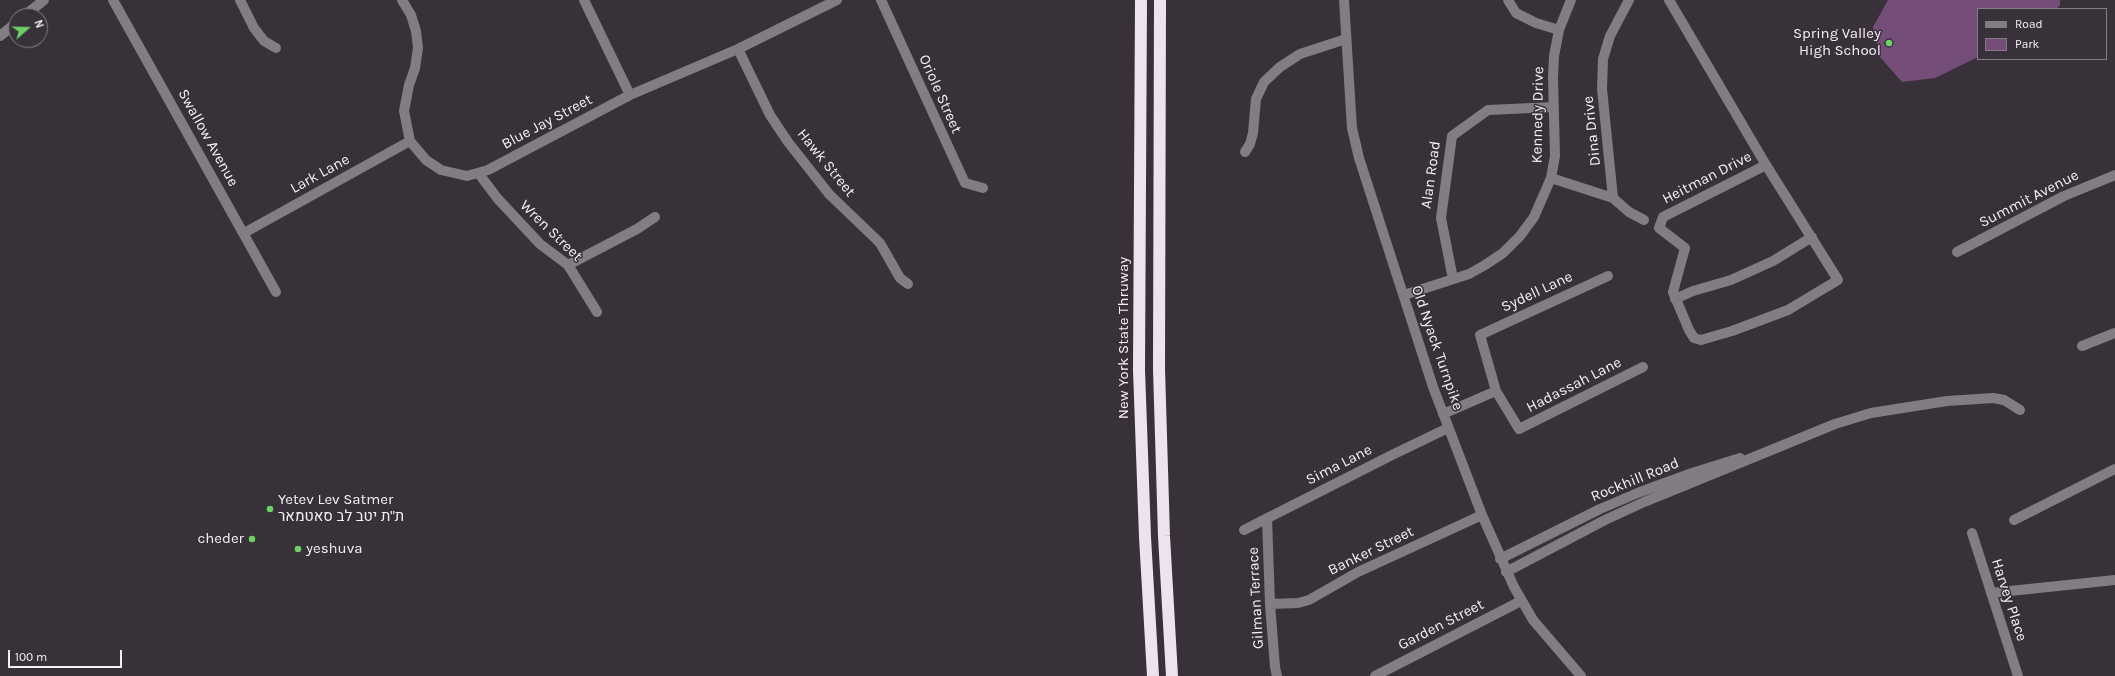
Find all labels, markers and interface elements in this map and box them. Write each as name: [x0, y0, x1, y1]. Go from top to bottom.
north arrow: [8, 8, 48, 48]
legend: [1977, 8, 2107, 60]
text: Road: [2015, 17, 2043, 31]
text: N: [31, 18, 46, 30]
place label: Spring Valley High School: [1793, 25, 1881, 60]
text: Park: [2015, 37, 2039, 51]
marker: Spring Valley High School: [1884, 38, 1894, 48]
street label: Oriole Street: [915, 52, 965, 136]
street label: Kennedy Drive: [1528, 66, 1548, 164]
street label: Swallow Avenue: [174, 86, 242, 190]
street label: Blue Jay Street: [499, 91, 595, 153]
street label: Dina Drive: [1579, 95, 1605, 167]
street label: Hawk Street: [793, 125, 859, 201]
street label: Alan Road: [1417, 140, 1445, 210]
street label: Heitman Drive: [1659, 148, 1755, 208]
street label: Lark Lane: [287, 150, 353, 198]
street label: Summit Avenue: [1976, 166, 2082, 232]
street label: Wren Street: [516, 197, 586, 265]
street label: New York State Thruway: [1115, 257, 1133, 419]
street label: Sydell Lane: [1498, 268, 1576, 316]
street label: Old Nyack Turnpike: [1407, 283, 1467, 413]
street label: Hadassah Lane: [1524, 353, 1624, 417]
street label: Sima Lane: [1303, 441, 1375, 489]
street label: Rockhill Road: [1588, 454, 1682, 506]
place label: Yetev Lev Satmer ת"ת יטב לב סאטמאר: [278, 491, 404, 526]
marker: Yetev Lev Satmer ת"ת יטב לב סאטמאר: [265, 504, 275, 514]
street label: Banker Street: [1325, 523, 1417, 579]
place label: cheder: [197, 530, 244, 548]
marker: cheder: [247, 534, 257, 544]
place label: yeshuva: [306, 540, 362, 558]
marker: yeshuva: [293, 544, 303, 554]
street label: Gilman Terrace: [1244, 547, 1268, 649]
street label: Harvey Place: [1987, 556, 2031, 644]
street label: Garden Street: [1395, 596, 1487, 654]
scale bar: [10, 642, 124, 668]
text: 100 m: [15, 650, 47, 664]

